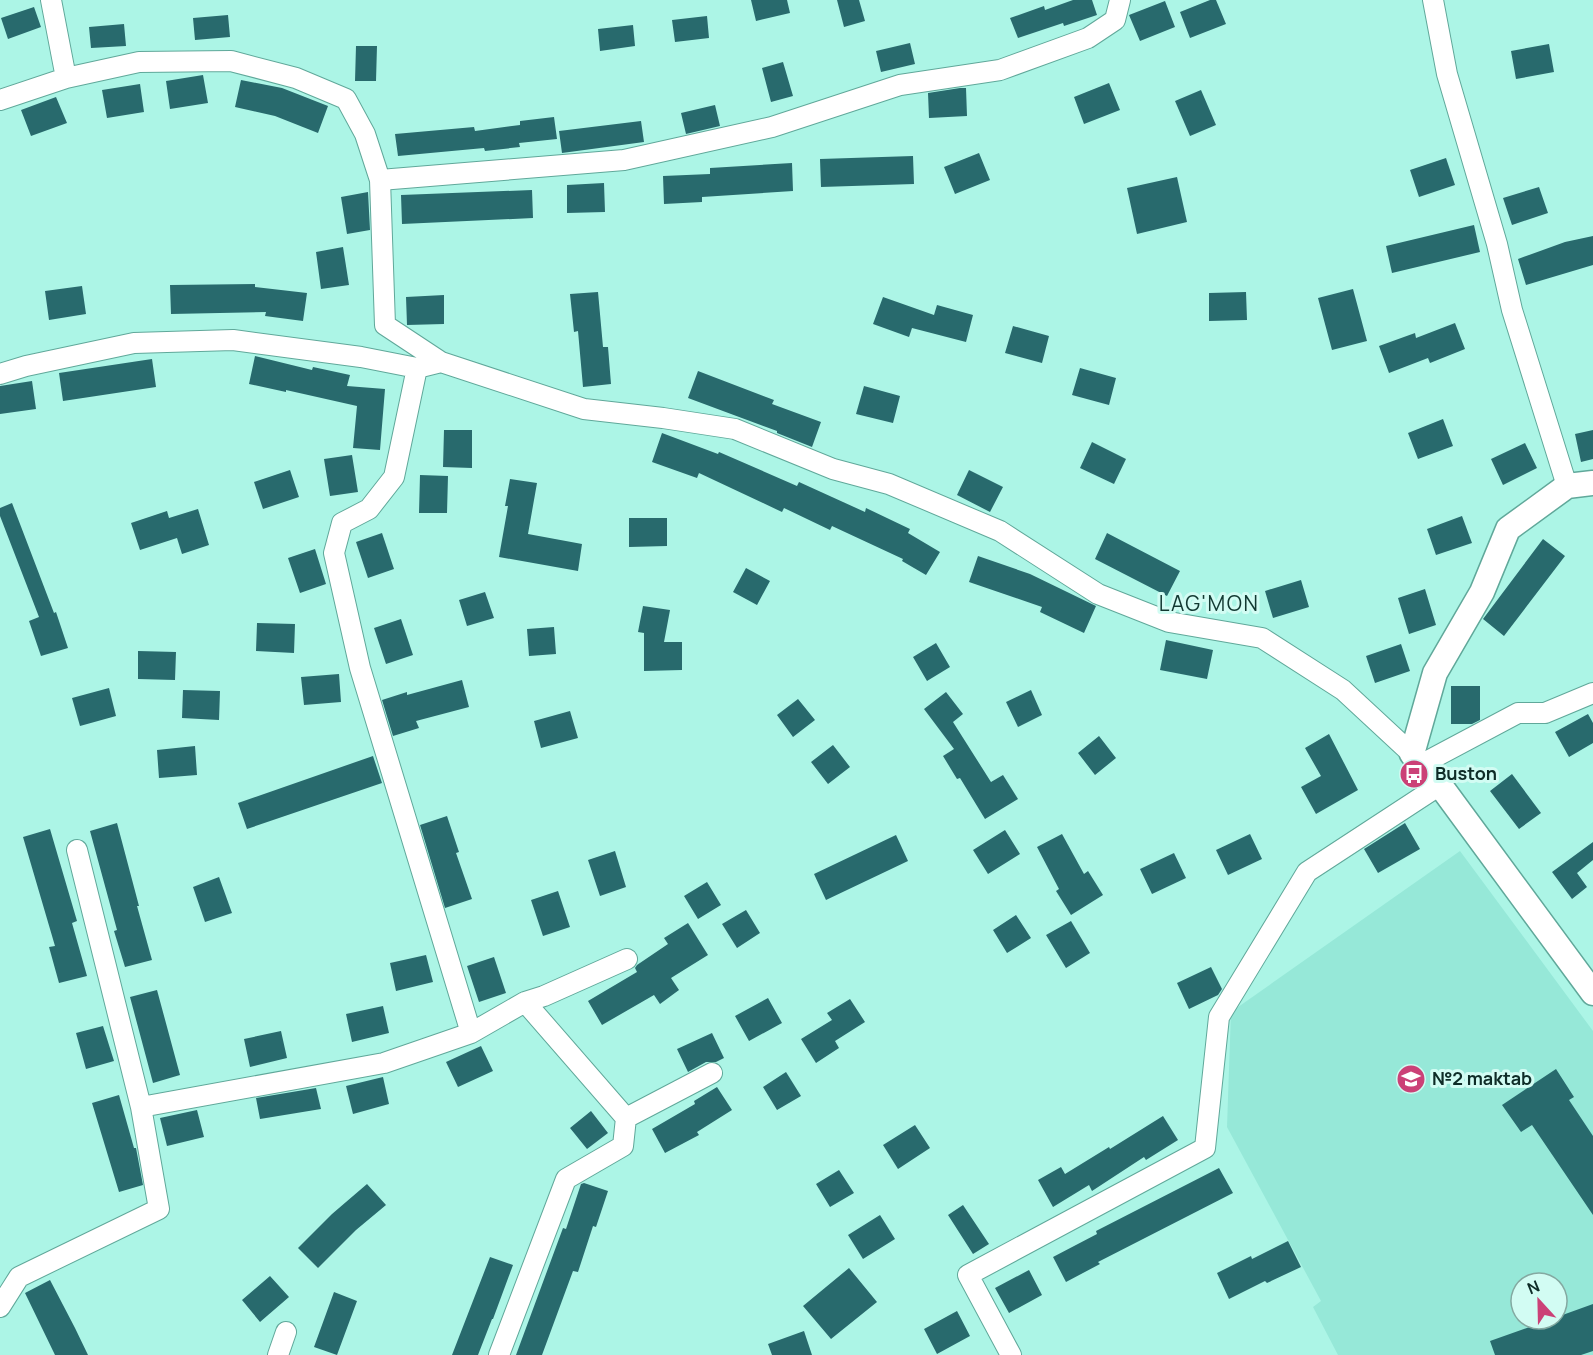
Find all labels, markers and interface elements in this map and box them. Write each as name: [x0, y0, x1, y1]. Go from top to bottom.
district label: LAG'MON: [1159, 589, 1259, 617]
bus stop icon: Buston: [1398, 758, 1430, 790]
place label: Buston: [1435, 761, 1497, 785]
school or university icon: №2 maktab: [1395, 1063, 1427, 1095]
place label: №2 maktab: [1432, 1066, 1532, 1090]
north arrow: [1509, 1271, 1569, 1331]
text: N: [1524, 1275, 1543, 1299]

